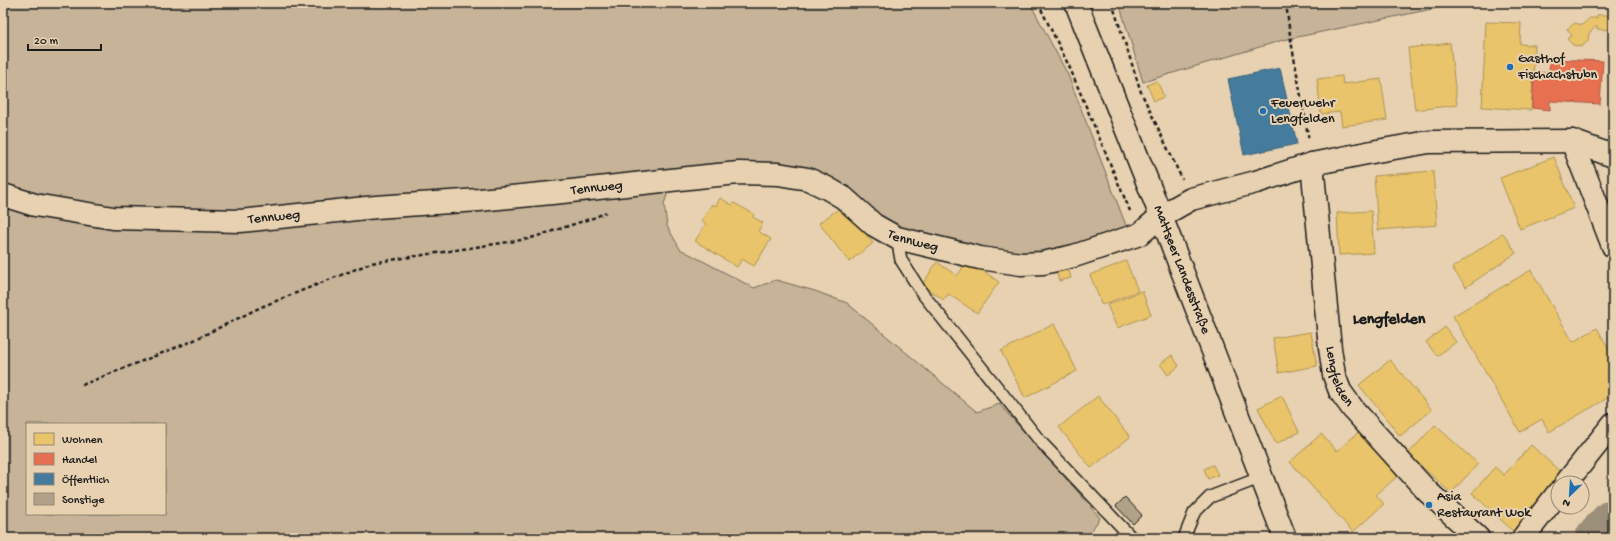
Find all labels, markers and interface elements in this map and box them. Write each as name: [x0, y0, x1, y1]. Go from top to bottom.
scale bar: [28, 26, 101, 52]
text: 20 m: [34, 35, 59, 49]
place label: Gasthof Fischachstubn: [1517, 51, 1598, 84]
marker: Gasthof Fischachstubn: [1505, 62, 1515, 72]
place label: Feuerwehr Lengfelden: [1270, 95, 1336, 128]
marker: Feuerwehr Lengfelden: [1258, 106, 1268, 116]
street label: Tennweg: [569, 177, 624, 200]
street label: Mattseer Landesstraße: [1149, 203, 1214, 337]
street label: Tennweg: [246, 206, 301, 229]
street label: Tennweg: [883, 225, 940, 256]
district label: Lengfelden: [1353, 310, 1426, 330]
street label: Lengfelden: [1321, 345, 1357, 411]
legend: [26, 423, 166, 515]
text: Wohnen: [62, 434, 103, 448]
text: Handel: [62, 454, 97, 468]
text: Öffentlich: [62, 474, 110, 488]
north arrow: [1550, 475, 1590, 515]
place label: Asia Restaurant Wok: [1437, 489, 1532, 522]
text: Sonstige: [62, 494, 105, 508]
text: N: [1561, 495, 1572, 509]
marker: Asia Restaurant Wok: [1424, 500, 1434, 510]

